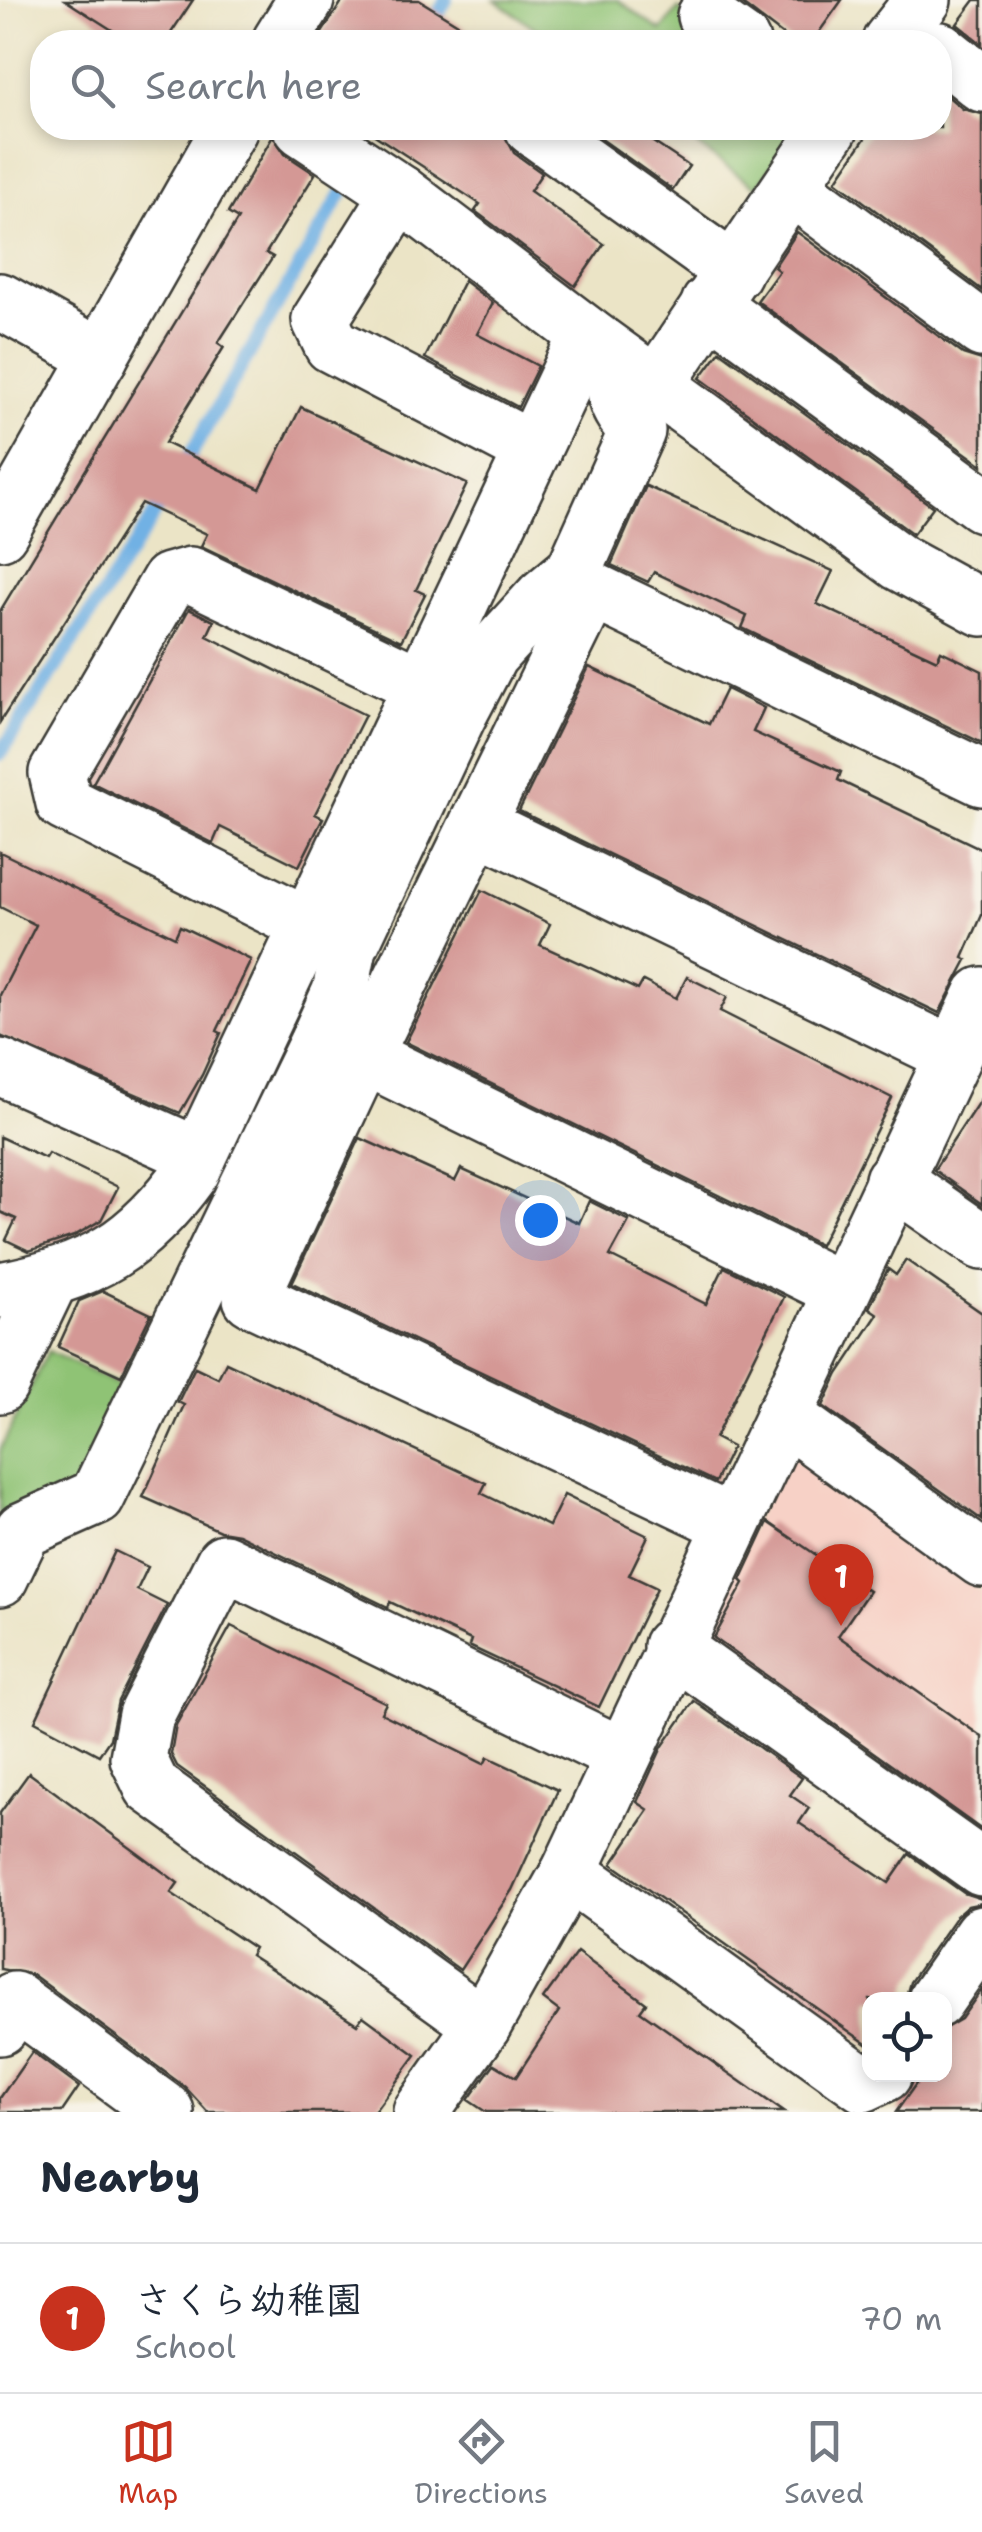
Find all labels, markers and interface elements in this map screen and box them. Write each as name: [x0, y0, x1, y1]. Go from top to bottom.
search box: [30, 30, 952, 140]
icon: search: [65, 58, 120, 113]
text: Search here: [145, 60, 362, 111]
your location: [515, 1195, 566, 1246]
pin: 1: [808, 1544, 874, 1626]
map controls: [862, 1992, 952, 2082]
button: locate: [862, 1992, 952, 2082]
text: Nearby: [40, 2149, 200, 2205]
text: さくら幼稚園: [135, 2274, 363, 2325]
text: 1: [65, 2297, 80, 2340]
text: 70 m: [859, 2297, 942, 2340]
text: School: [135, 2325, 236, 2368]
tab: Map: [118, 2414, 178, 2512]
tab: Directions: [415, 2414, 548, 2512]
tab: Saved: [784, 2414, 864, 2512]

